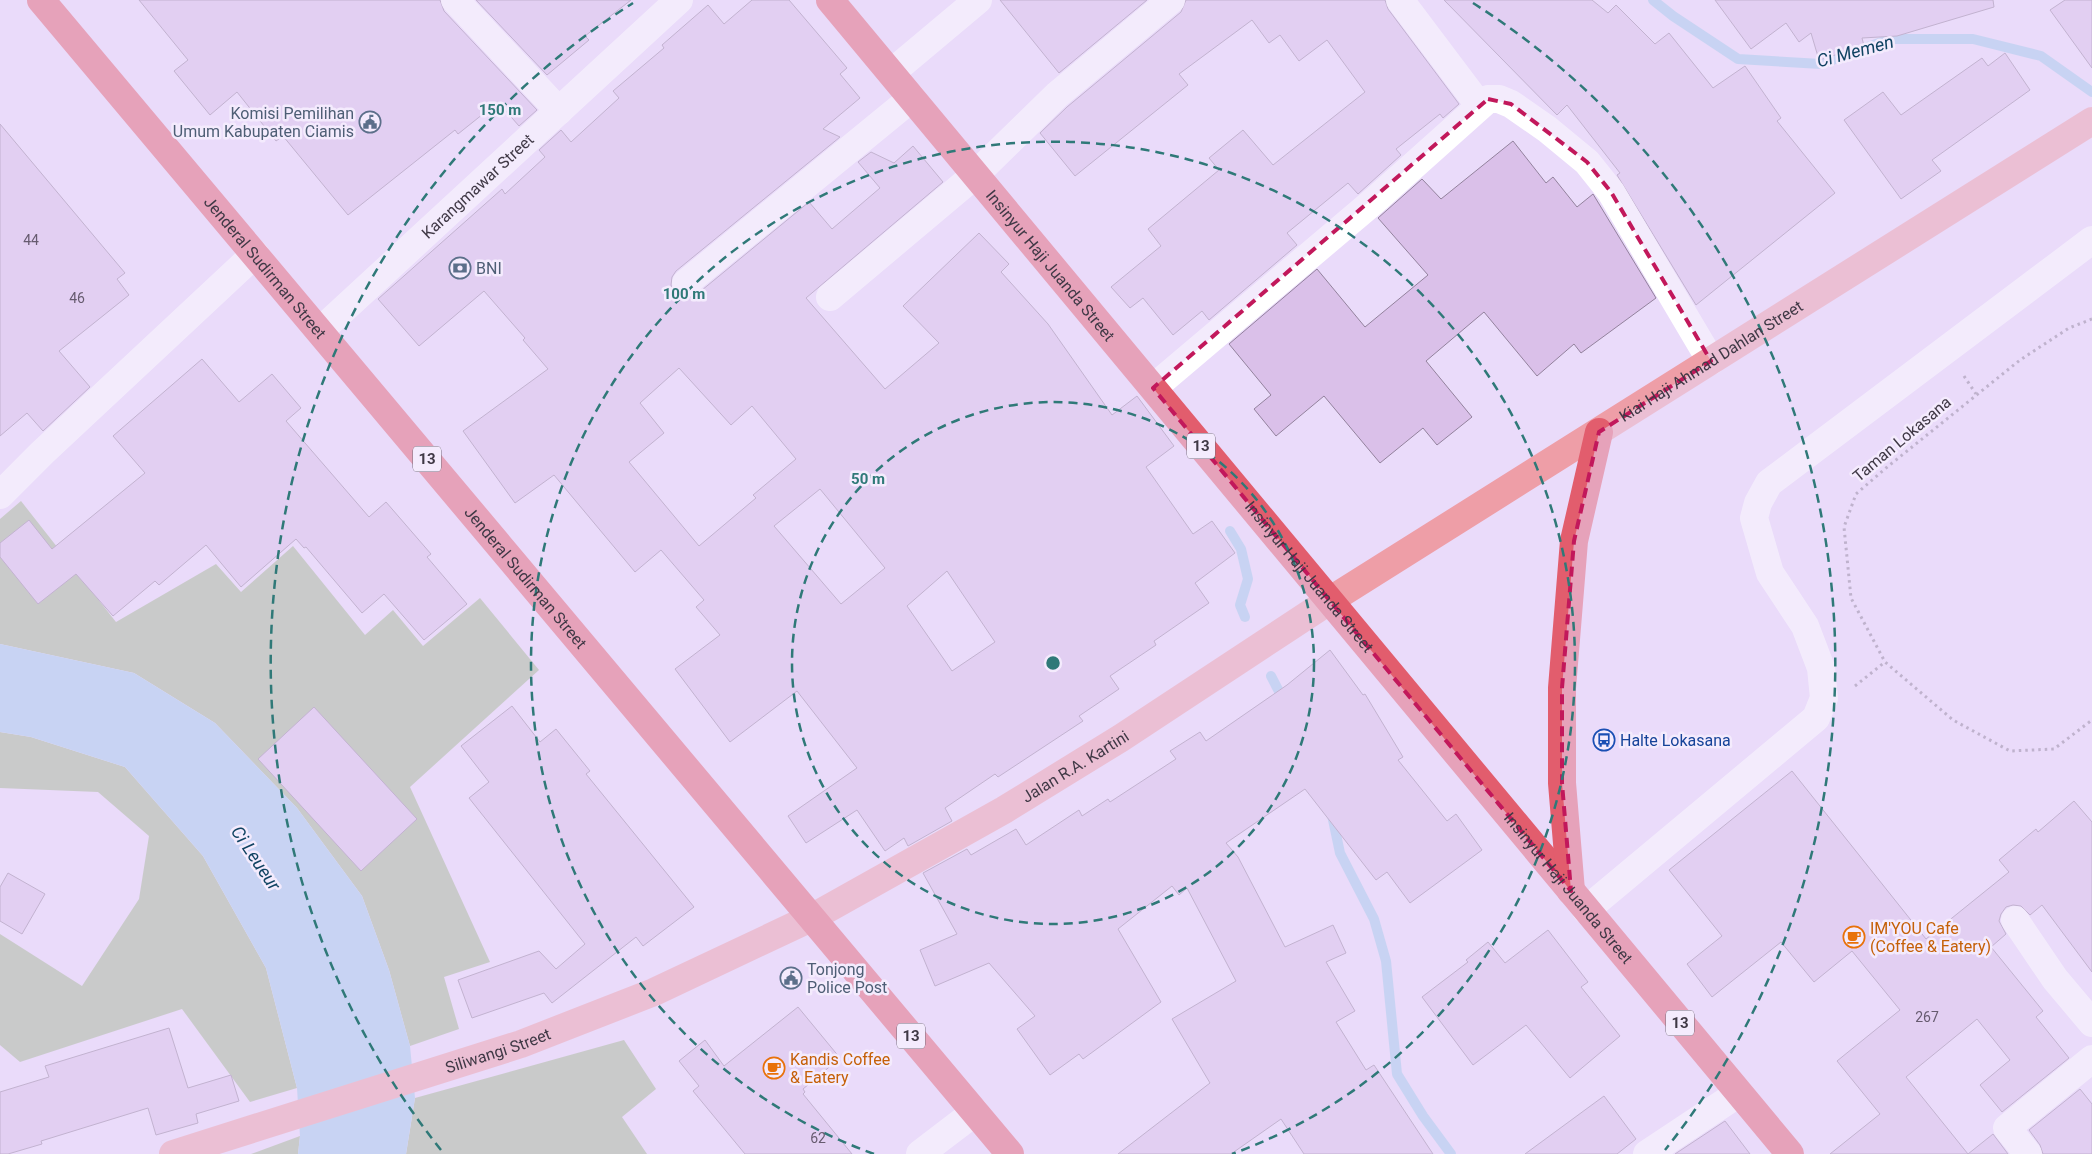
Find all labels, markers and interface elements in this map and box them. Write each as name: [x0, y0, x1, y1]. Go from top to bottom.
water label: Ci Memen: [1814, 31, 1896, 71]
text: 150 m: [479, 101, 521, 119]
place label: Komisi Pemilihan Umum Kabupaten Ciamis: [173, 104, 354, 141]
public building icon: Komisi Pemilihan Umum Kabupaten Ciamis: [358, 110, 382, 134]
street label: Karangmawar Street: [417, 130, 537, 242]
street label: Insinyur Haji Juanda Street: [982, 186, 1119, 345]
street label: Jenderal Sudirman Street: [200, 192, 331, 342]
house number: 44: [23, 232, 39, 248]
bank icon: BNI: [448, 256, 472, 280]
place label: BNI: [476, 259, 502, 278]
text: 100 m: [663, 285, 705, 303]
house number: 46: [69, 290, 85, 306]
street label: Kiai Haji Ahmad Dahlan Street: [1616, 296, 1806, 426]
street label: Taman Lokasana: [1849, 393, 1955, 485]
road number: 13: [1187, 434, 1215, 458]
road number: 13: [413, 446, 441, 472]
text: 50 m: [851, 470, 885, 488]
street label: Insinyur Haji Juanda Street: [1241, 497, 1378, 656]
street label: Jenderal Sudirman Street: [461, 502, 591, 652]
centre of rings: [1044, 654, 1062, 672]
street label: Jalan R.A. Kartini: [1018, 726, 1132, 806]
bus stop icon: Halte Lokasana: [1592, 728, 1616, 752]
place label: Halte Lokasana: [1620, 731, 1731, 750]
street label: Insinyur Haji Juanda Street: [1500, 808, 1637, 967]
water label: Ci Leueur: [227, 822, 286, 895]
place label: IM'YOU Cafe (Coffee & Eatery): [1870, 919, 1991, 956]
cafe icon: IM'YOU Cafe (Coffee & Eatery): [1842, 925, 1866, 949]
place label: Tonjong Police Post: [807, 960, 887, 997]
public building icon: Tonjong Police Post: [779, 966, 803, 990]
house number: 267: [1915, 1009, 1939, 1025]
road number: 13: [1666, 1010, 1694, 1036]
street label: Siliwangi Street: [443, 1024, 553, 1077]
road number: 13: [897, 1024, 925, 1048]
place label: Kandis Coffee & Eatery: [790, 1050, 890, 1087]
cafe icon: Kandis Coffee & Eatery: [762, 1056, 786, 1080]
house number: 62: [810, 1130, 826, 1146]

